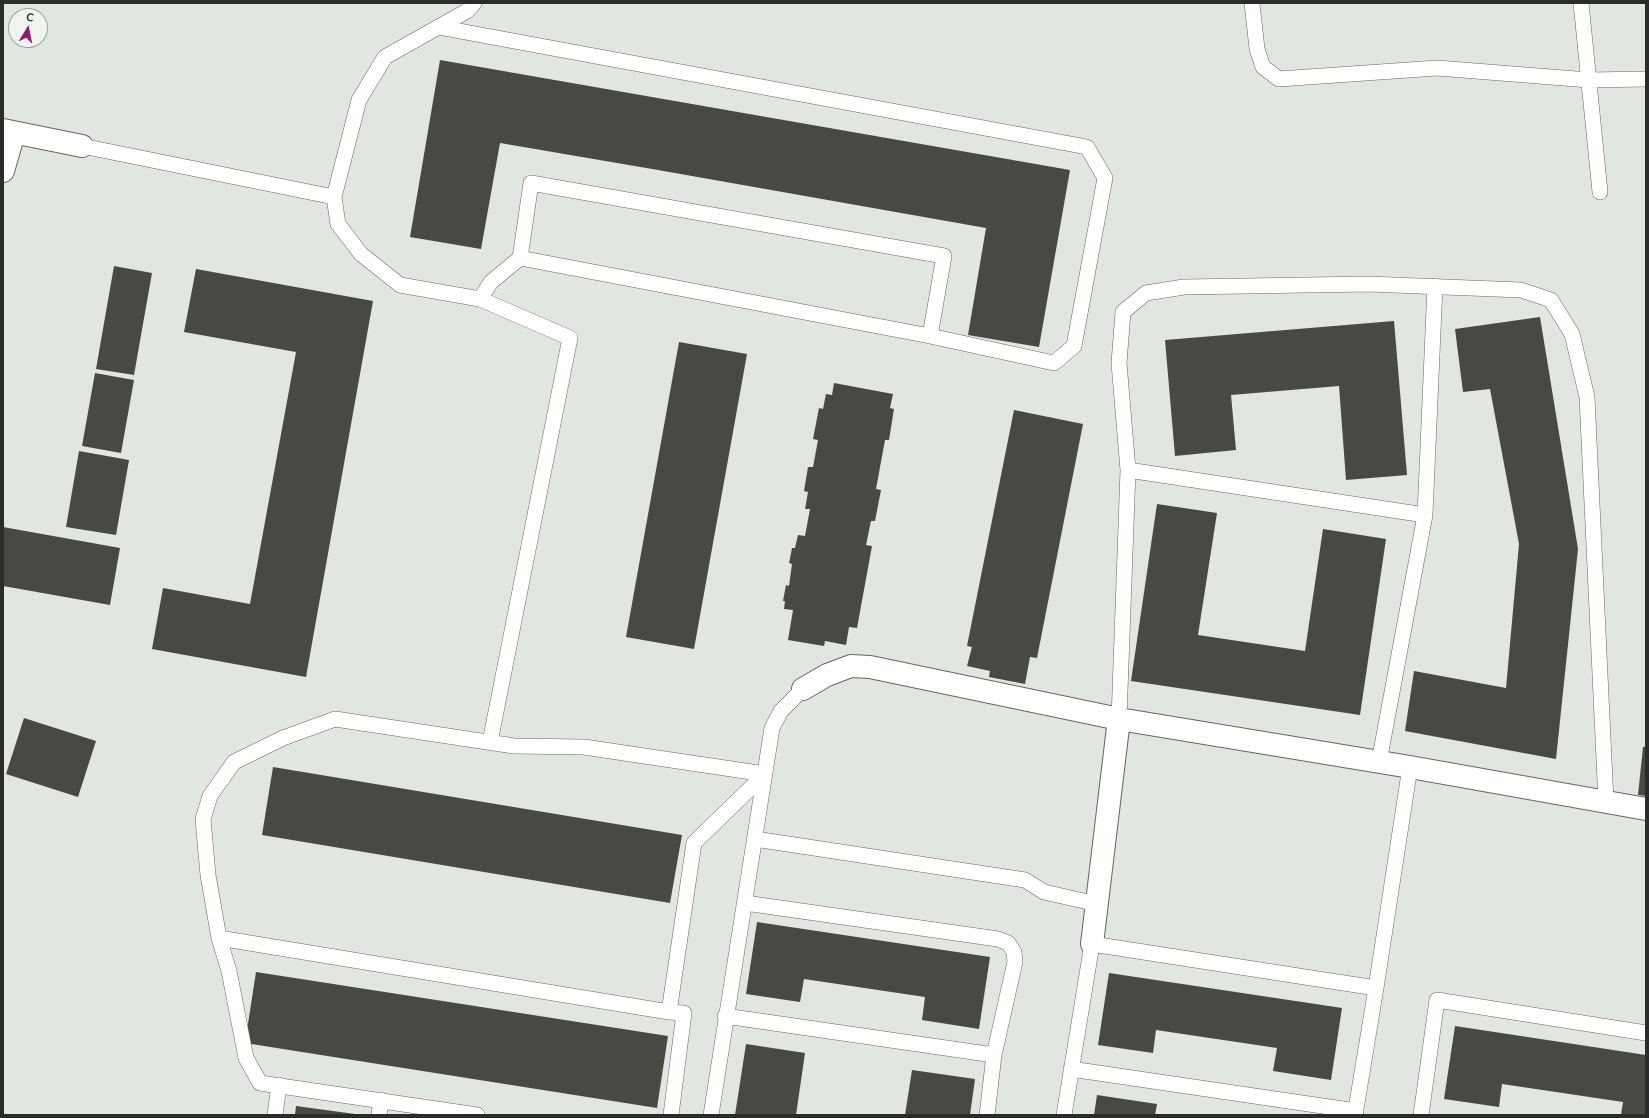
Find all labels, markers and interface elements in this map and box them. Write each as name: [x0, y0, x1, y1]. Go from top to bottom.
north arrow: [8, 8, 48, 48]
text: С: [25, 10, 35, 24]

